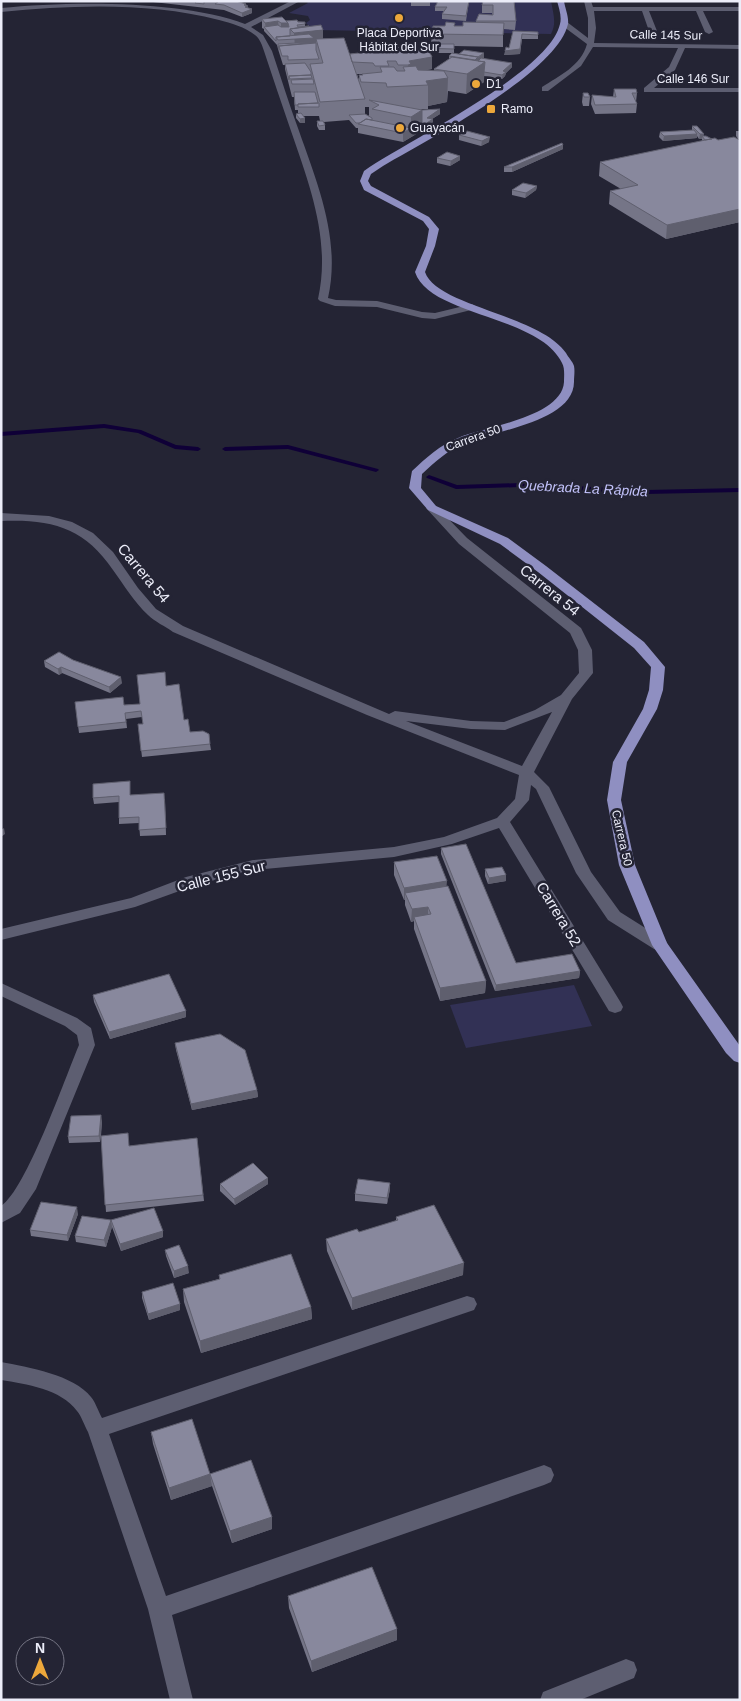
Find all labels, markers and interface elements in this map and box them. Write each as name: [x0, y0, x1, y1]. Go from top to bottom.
marker: Placa Deportiva Hábitat del Sur: [393, 12, 405, 24]
place label: Placa Deportiva Hábitat del Sur: [357, 26, 442, 54]
street label: Calle 145 Sur: [630, 27, 702, 43]
street label: Calle 146 Sur: [657, 72, 729, 86]
place label: D1: [486, 77, 502, 91]
marker: D1: [470, 78, 482, 90]
place label: Ramo: [501, 102, 533, 116]
marker: Ramo: [485, 103, 497, 115]
place label: Guayacán: [410, 121, 465, 135]
marker: Guayacán: [394, 122, 406, 134]
street label: Carrera 50: [444, 422, 503, 454]
water label: Quebrada La Rápida: [518, 477, 649, 499]
street label: Carrera 54: [114, 540, 174, 606]
street label: Carrera 54: [517, 561, 583, 619]
street label: Carrera 50: [609, 808, 635, 868]
street label: Calle 155 Sur: [175, 857, 267, 895]
street label: Carrera 52: [533, 879, 585, 949]
north arrow: [15, 1636, 65, 1686]
text: N: [35, 1640, 45, 1656]

